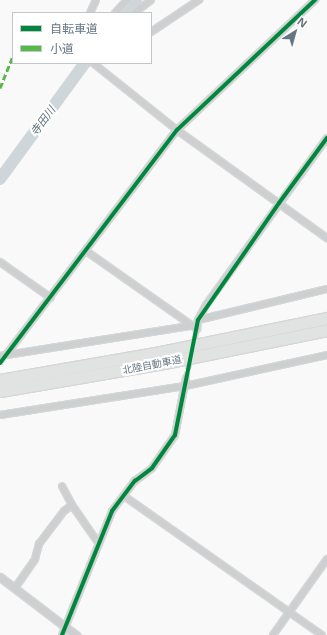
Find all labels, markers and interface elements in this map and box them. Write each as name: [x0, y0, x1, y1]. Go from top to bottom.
legend: [12, 12, 152, 64]
north arrow: [275, 12, 315, 52]
text: N: [294, 13, 311, 31]
text: 自転車道: [50, 20, 98, 37]
text: 小道: [50, 40, 74, 57]
water label: 寺田川: [28, 104, 58, 138]
street label: 北陸自動車道: [121, 353, 183, 377]

